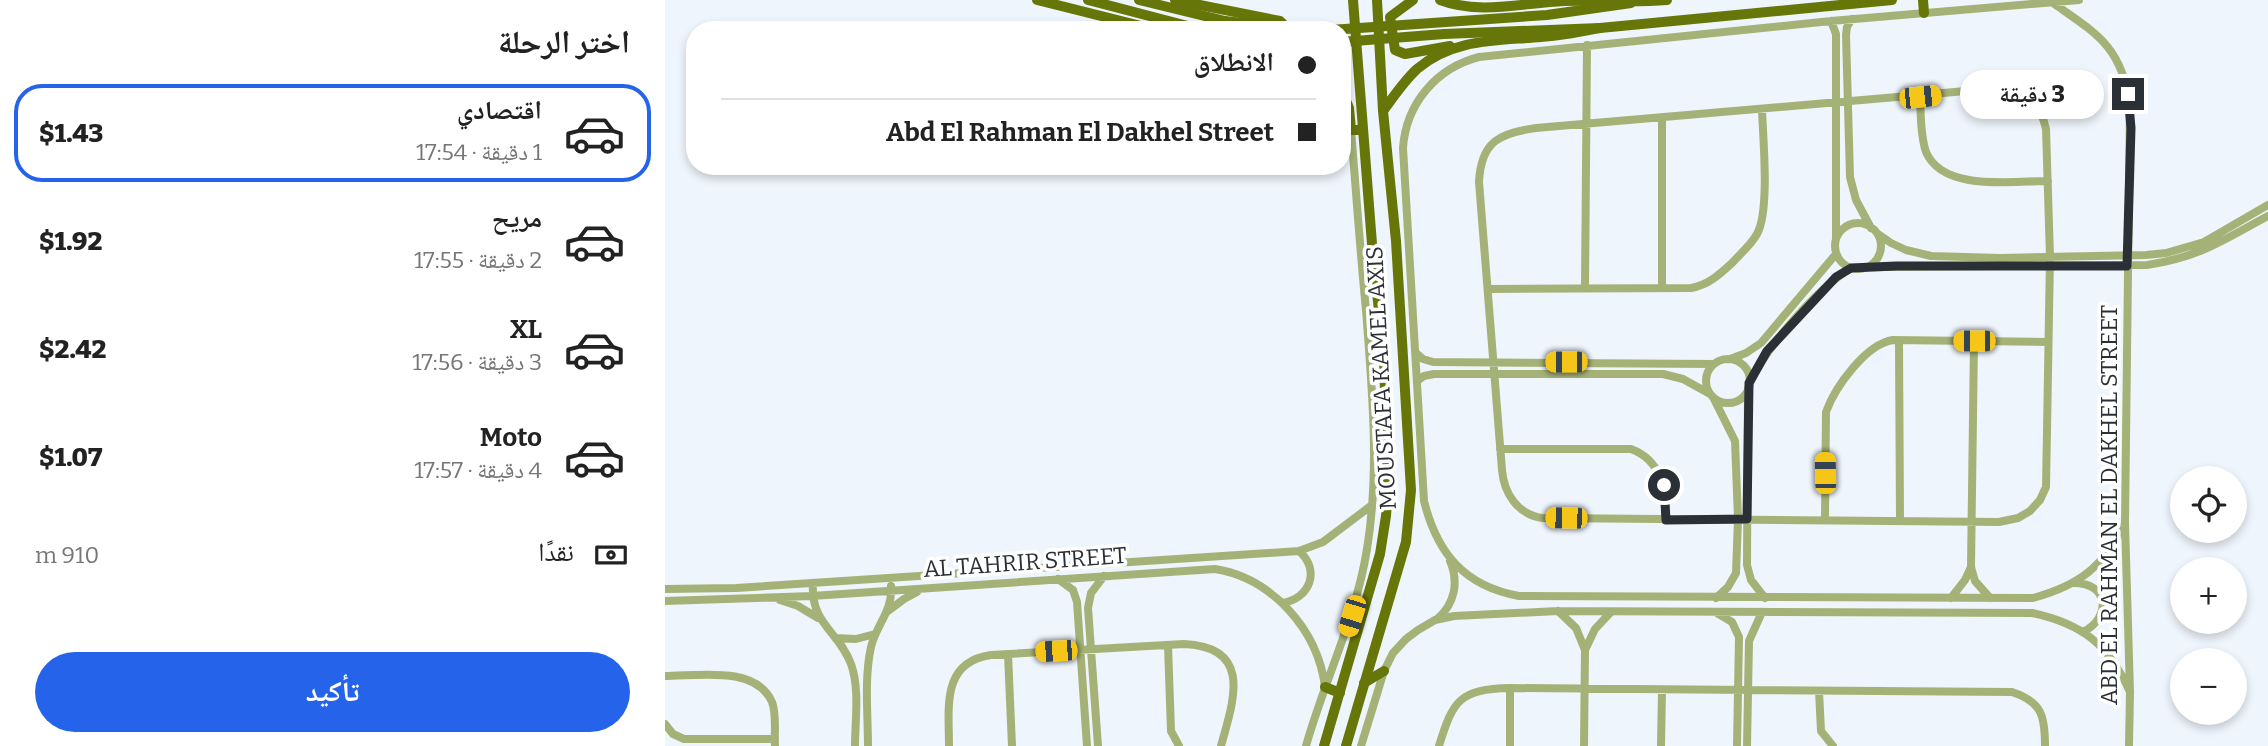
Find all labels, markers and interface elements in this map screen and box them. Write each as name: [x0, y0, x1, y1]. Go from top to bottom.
text: اختر الرحلة: [498, 23, 630, 61]
text: الانطلاق: [1194, 47, 1274, 78]
callout: 3 دقيقة: [1960, 70, 2103, 119]
route end: [2112, 78, 2144, 110]
text: 3 دقيقة: [1999, 80, 2065, 108]
car: [1899, 84, 1942, 110]
text: اقتصادي: [457, 95, 542, 126]
icon: car: [563, 102, 626, 165]
text: Abd El Rahman El Dakhel Street: [886, 117, 1274, 148]
text: $1.43: [39, 118, 103, 149]
text: 1 دقيقة · 17:54: [416, 138, 542, 166]
text: مريح: [492, 203, 542, 234]
icon: car: [563, 210, 626, 273]
text: $1.92: [39, 226, 102, 257]
text: 2 دقيقة · 17:55: [414, 246, 542, 274]
street label: MOUSTAFA KAMEL AXIS: [1360, 246, 1402, 510]
street label: ABD EL RAHMAN EL DAKHEL STREET: [2095, 305, 2123, 705]
text: XL: [510, 314, 542, 345]
icon: car: [563, 318, 626, 381]
car: [1954, 331, 1996, 352]
text: $2.42: [39, 334, 106, 365]
text: 3 دقيقة · 17:56: [412, 348, 542, 376]
car: [1546, 352, 1588, 373]
text: Moto: [480, 422, 542, 453]
icon: car: [563, 426, 626, 489]
text: $1.07: [39, 442, 102, 473]
car: [1815, 452, 1836, 494]
text: 4 دقيقة · 17:57: [414, 456, 542, 484]
map controls: [2170, 466, 2247, 725]
button: locate: [2170, 466, 2247, 543]
route start: [1648, 469, 1680, 501]
car: [1545, 507, 1588, 529]
icon: cash: [592, 536, 630, 574]
text: نقدًا: [538, 537, 574, 568]
text: 910 m: [35, 541, 99, 569]
street label: AL TAHRIR STREET: [922, 541, 1128, 583]
button: +: [2170, 557, 2247, 634]
car: [1336, 593, 1369, 639]
car: [1035, 639, 1078, 663]
button: −: [2170, 648, 2247, 725]
button: تأكيد: [35, 652, 630, 732]

